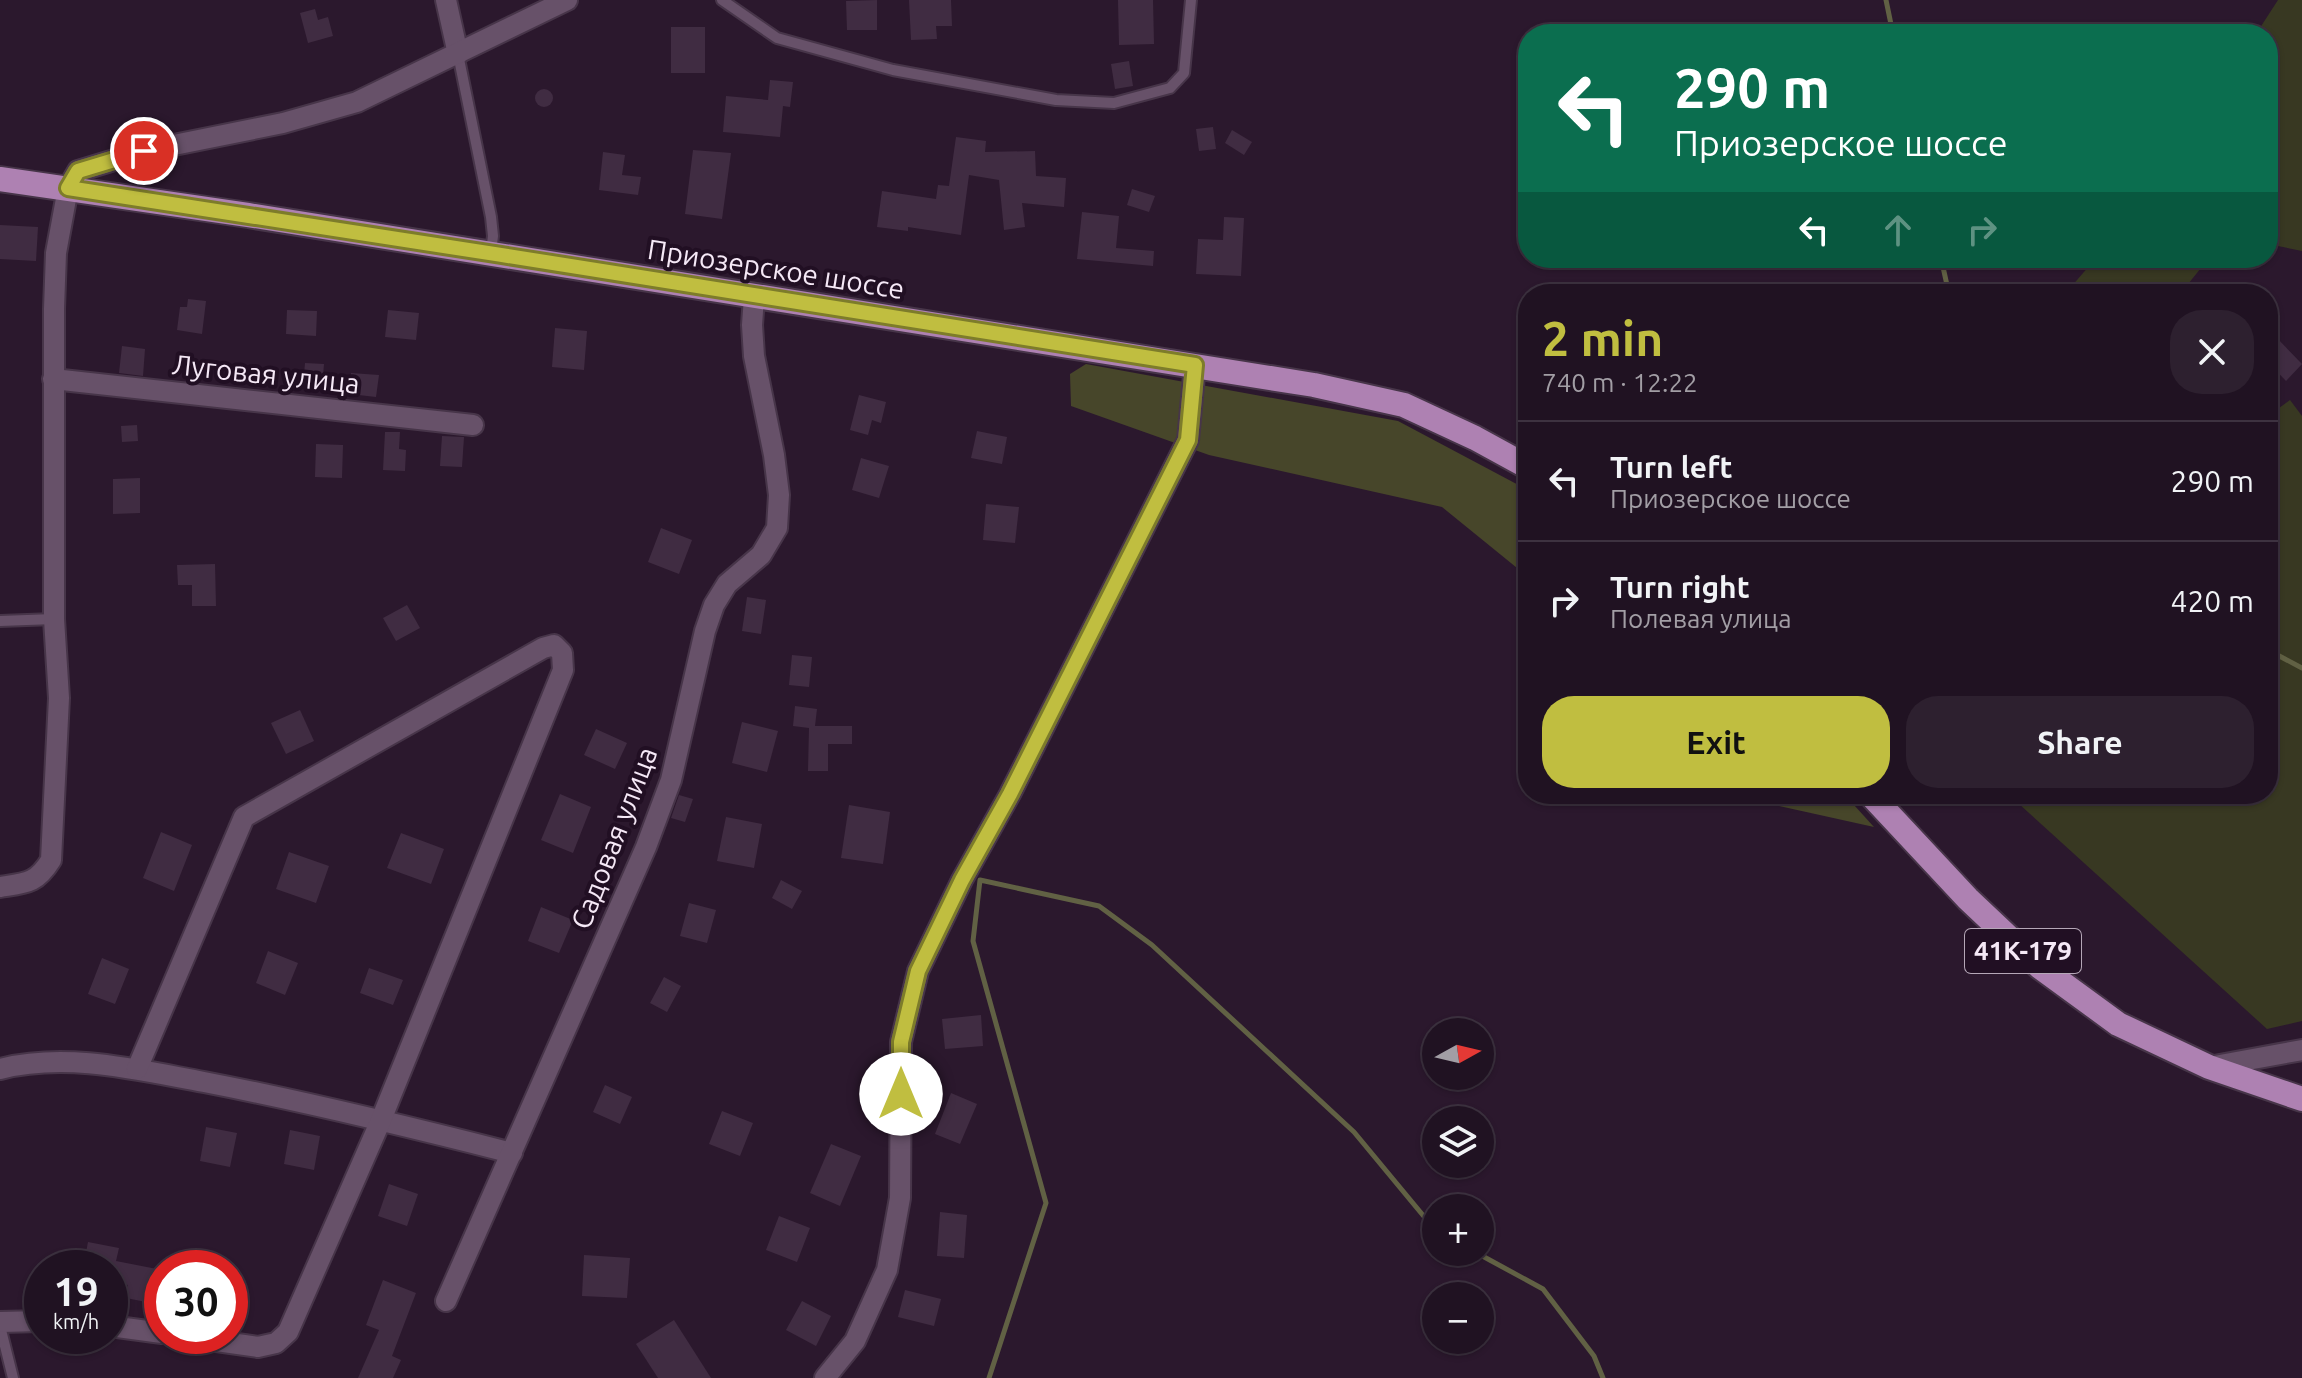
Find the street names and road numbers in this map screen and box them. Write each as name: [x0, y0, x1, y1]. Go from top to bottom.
street label: Приозерское шоссе: [646, 233, 907, 304]
street label: Луговая улица: [171, 348, 361, 399]
street label: Садовая улица: [565, 742, 662, 933]
road number: 41К-179: [1965, 929, 2081, 973]

